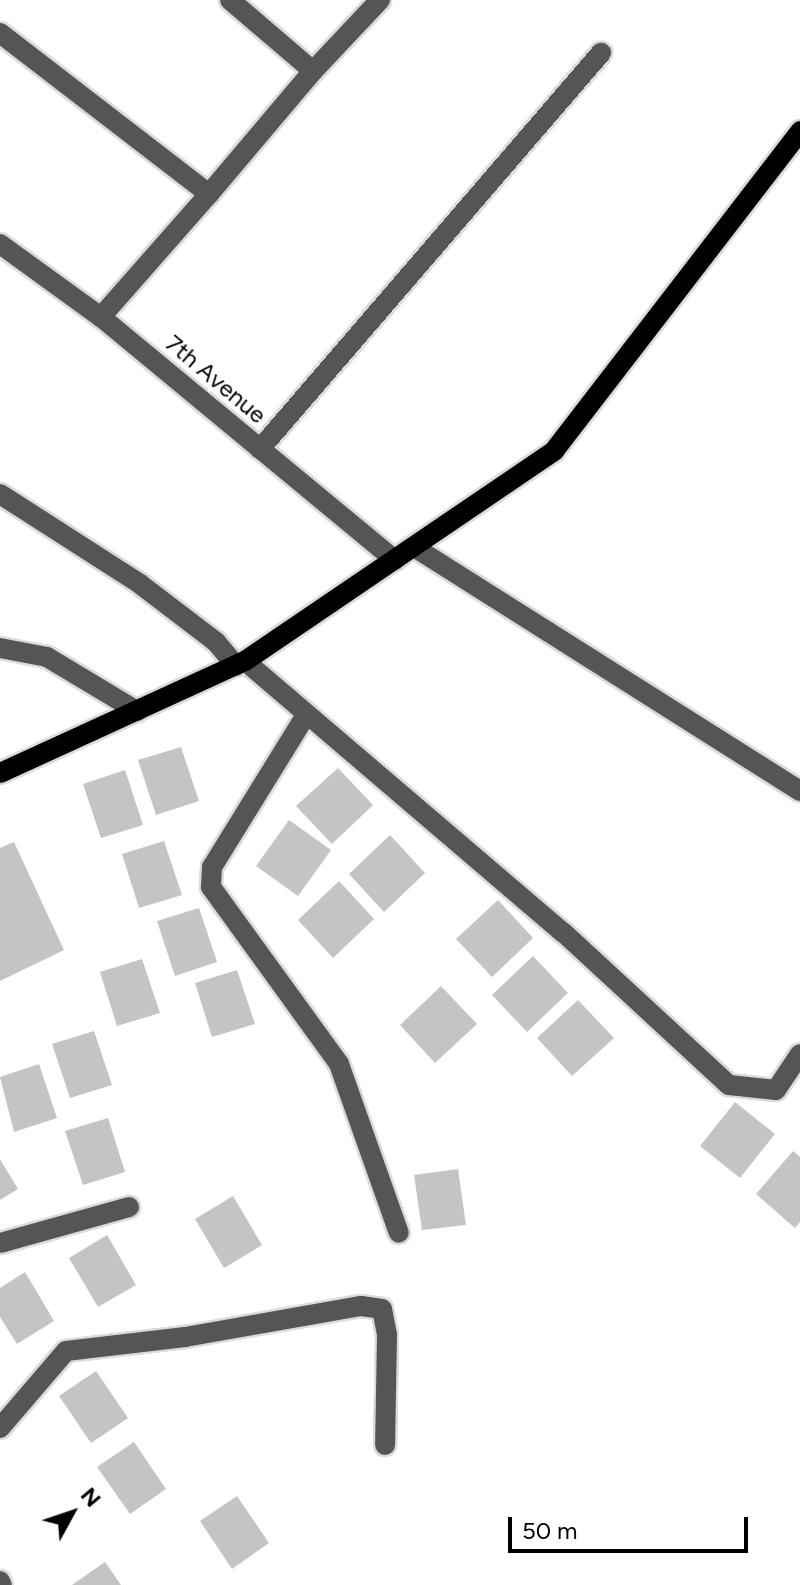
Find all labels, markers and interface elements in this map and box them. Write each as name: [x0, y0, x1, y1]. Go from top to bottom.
street label: 7th Avenue: [160, 329, 272, 429]
north arrow: [32, 1473, 112, 1553]
text: N: [75, 1482, 107, 1512]
scale bar: [512, 1501, 752, 1551]
text: 50 m: [522, 1516, 578, 1545]

